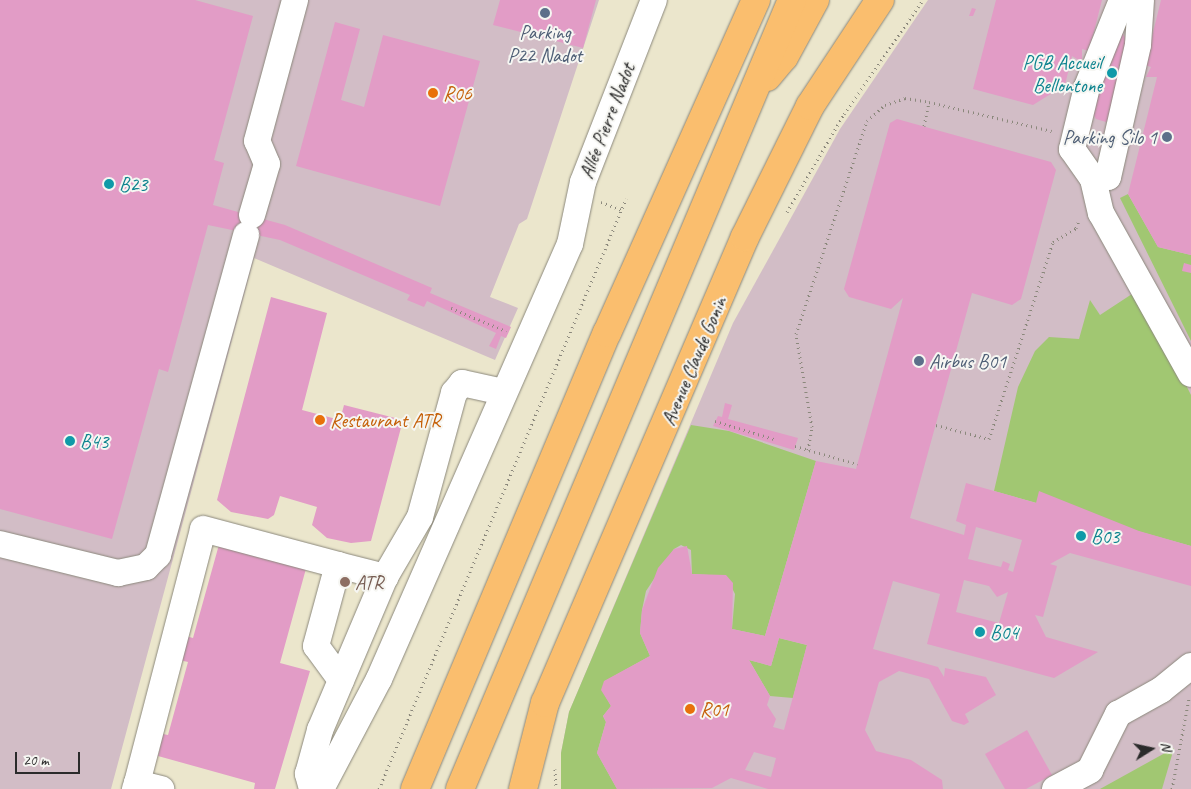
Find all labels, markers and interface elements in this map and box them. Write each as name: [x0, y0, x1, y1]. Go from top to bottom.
marker: Parking P22 Nadot: [539, 7, 551, 19]
place label: Parking P22 Nadot: [508, 21, 582, 68]
place label: PGB Accueil Bellontone: [1023, 50, 1102, 97]
street label: Allée Pierre Nadot: [574, 60, 640, 182]
marker: PGB Accueil Bellontone: [1106, 67, 1118, 79]
place label: R06: [443, 81, 472, 105]
marker: R06: [427, 87, 439, 99]
place label: Parking Silo 1: [1062, 125, 1157, 149]
marker: Parking Silo 1: [1161, 131, 1173, 143]
place label: B23: [119, 172, 147, 196]
marker: B23: [103, 178, 115, 190]
street label: Avenue Claude Gonin: [656, 293, 732, 429]
place label: Airbus B01: [929, 349, 1006, 373]
marker: Airbus B01: [913, 355, 925, 367]
place label: Restaurant ATR: [330, 408, 440, 432]
marker: Restaurant ATR: [314, 414, 326, 426]
place label: B43: [80, 429, 108, 453]
marker: B43: [64, 435, 76, 447]
place label: B03: [1091, 524, 1119, 548]
marker: B03: [1075, 530, 1087, 542]
place label: ATR: [355, 570, 383, 594]
marker: ATR: [339, 576, 351, 588]
place label: B04: [990, 620, 1018, 644]
marker: B04: [974, 626, 986, 638]
place label: R01: [700, 697, 729, 721]
marker: R01: [684, 703, 696, 715]
north arrow: [1126, 724, 1176, 774]
text: N: [1157, 741, 1175, 752]
scale bar: [18, 742, 82, 774]
text: 20 m: [23, 751, 49, 770]

